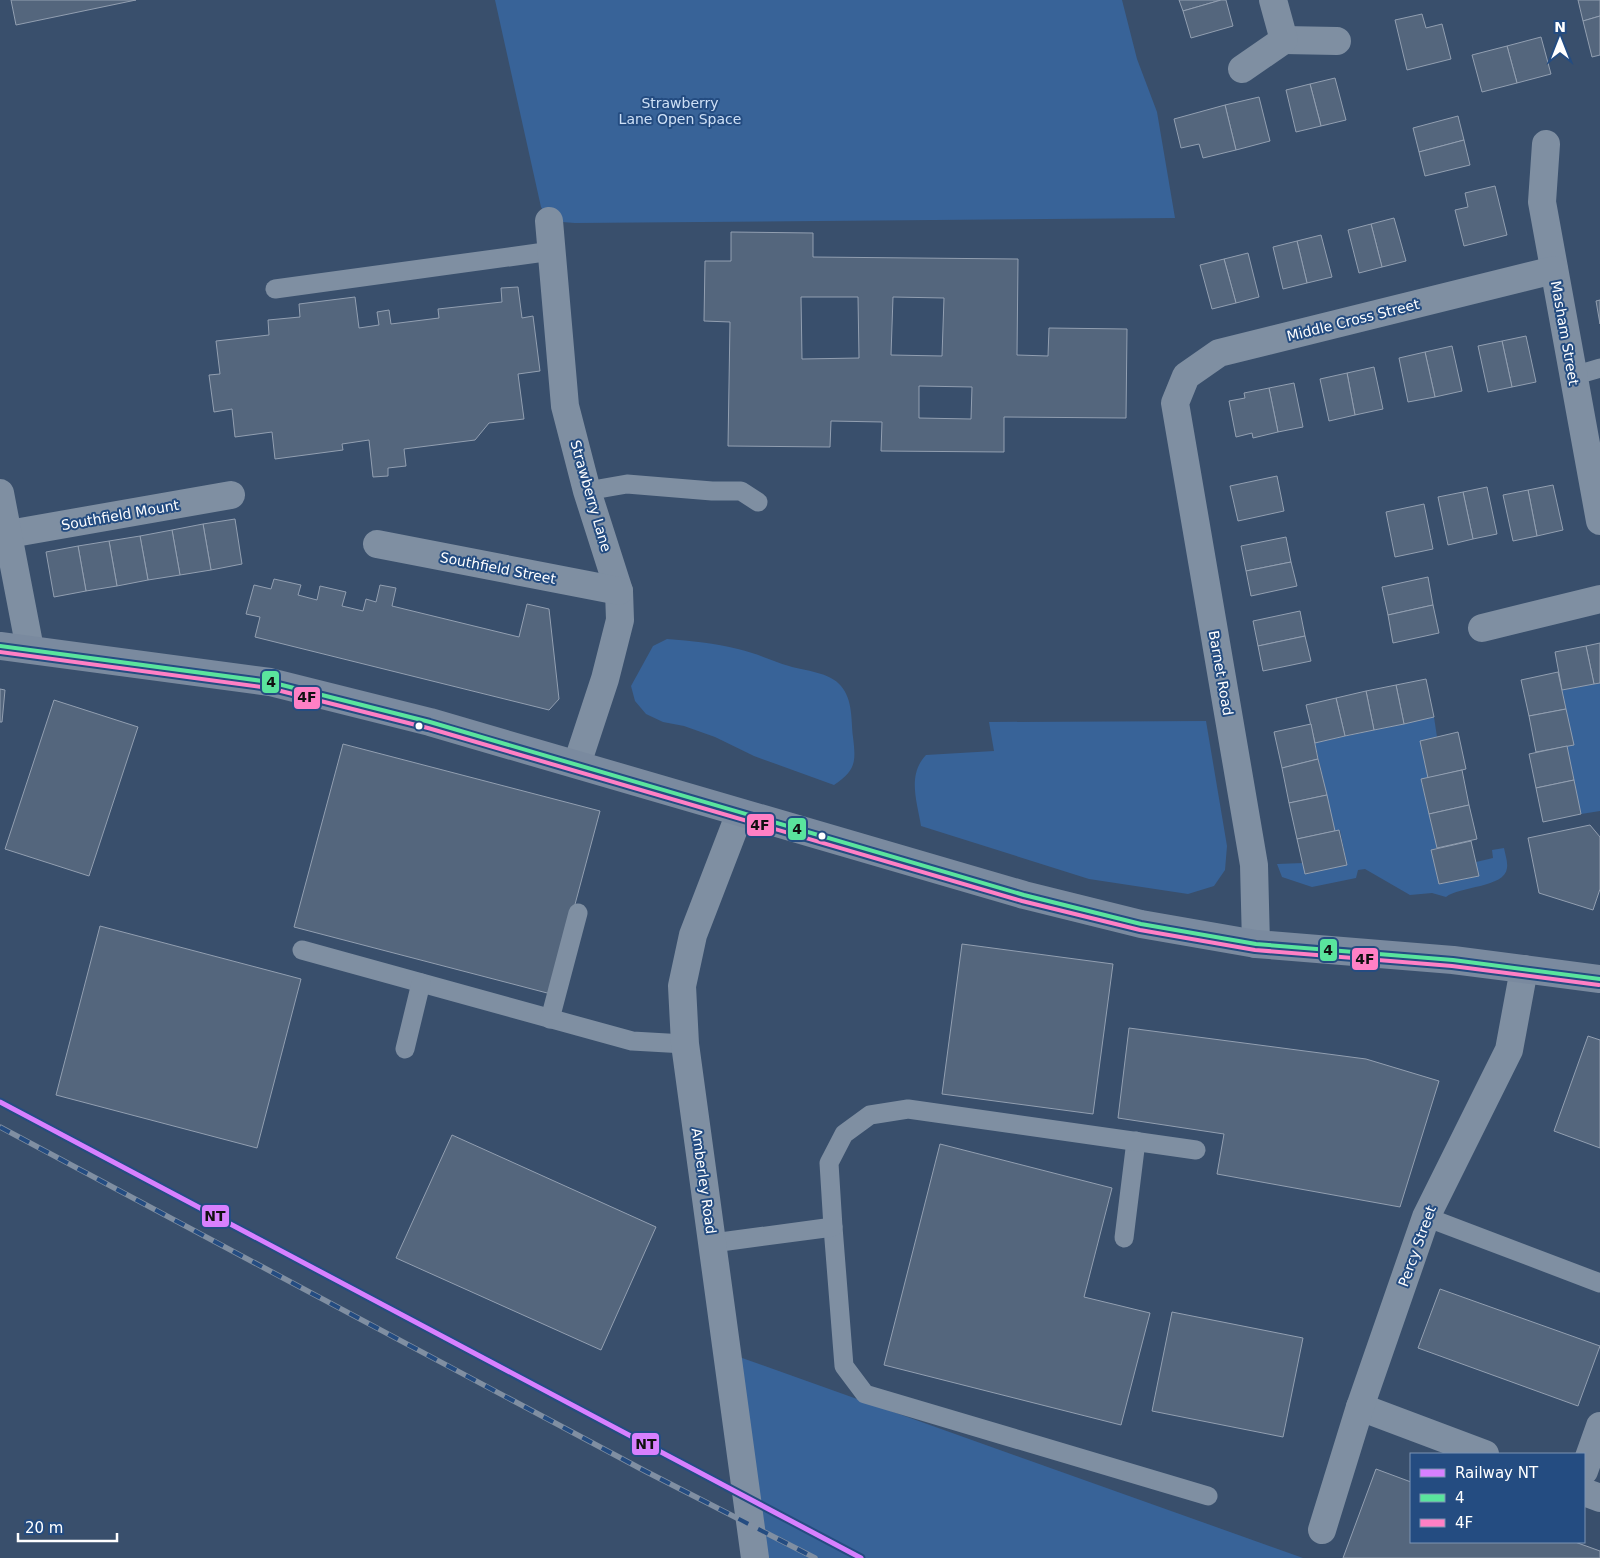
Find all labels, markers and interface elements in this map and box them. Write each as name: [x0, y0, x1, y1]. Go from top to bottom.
north arrow: [1535, 15, 1585, 65]
text: N: [1554, 19, 1566, 35]
park label: Strawberry Lane Open Space: [619, 95, 741, 127]
street label: Masham Street: [1548, 279, 1582, 387]
street label: Middle Cross Street: [1285, 296, 1421, 344]
street label: Strawberry Lane: [567, 438, 615, 554]
street label: Southfield Mount: [60, 497, 181, 533]
street label: Southfield Street: [439, 549, 558, 587]
street label: Barnet Road: [1206, 629, 1236, 717]
line badge: 4: [261, 670, 280, 694]
text: 4: [266, 674, 276, 690]
line badge: 4F: [293, 686, 321, 710]
text: 4F: [297, 689, 317, 705]
unlabelled marker: [414, 721, 424, 731]
line badge: 4F: [746, 813, 775, 837]
text: 4F: [750, 817, 770, 833]
line badge: 4: [787, 817, 807, 841]
text: 4: [792, 821, 802, 837]
unlabelled marker: [817, 831, 827, 841]
line badge: 4: [1319, 938, 1338, 962]
text: 4: [1323, 942, 1333, 958]
line badge: 4F: [1351, 947, 1379, 971]
text: 4F: [1355, 951, 1375, 967]
street label: Amberley Road: [689, 1127, 719, 1235]
street label: Percy Street: [1395, 1203, 1439, 1289]
line badge: NT: [201, 1204, 230, 1228]
text: NT: [204, 1208, 226, 1224]
line badge: NT: [631, 1432, 660, 1456]
text: NT: [635, 1436, 657, 1452]
legend: [1410, 1453, 1585, 1543]
text: Railway NT: [1455, 1464, 1539, 1482]
text: 4: [1455, 1489, 1465, 1507]
scale bar: [18, 1510, 116, 1542]
text: 4F: [1455, 1514, 1473, 1532]
text: 20 m: [25, 1519, 63, 1537]

